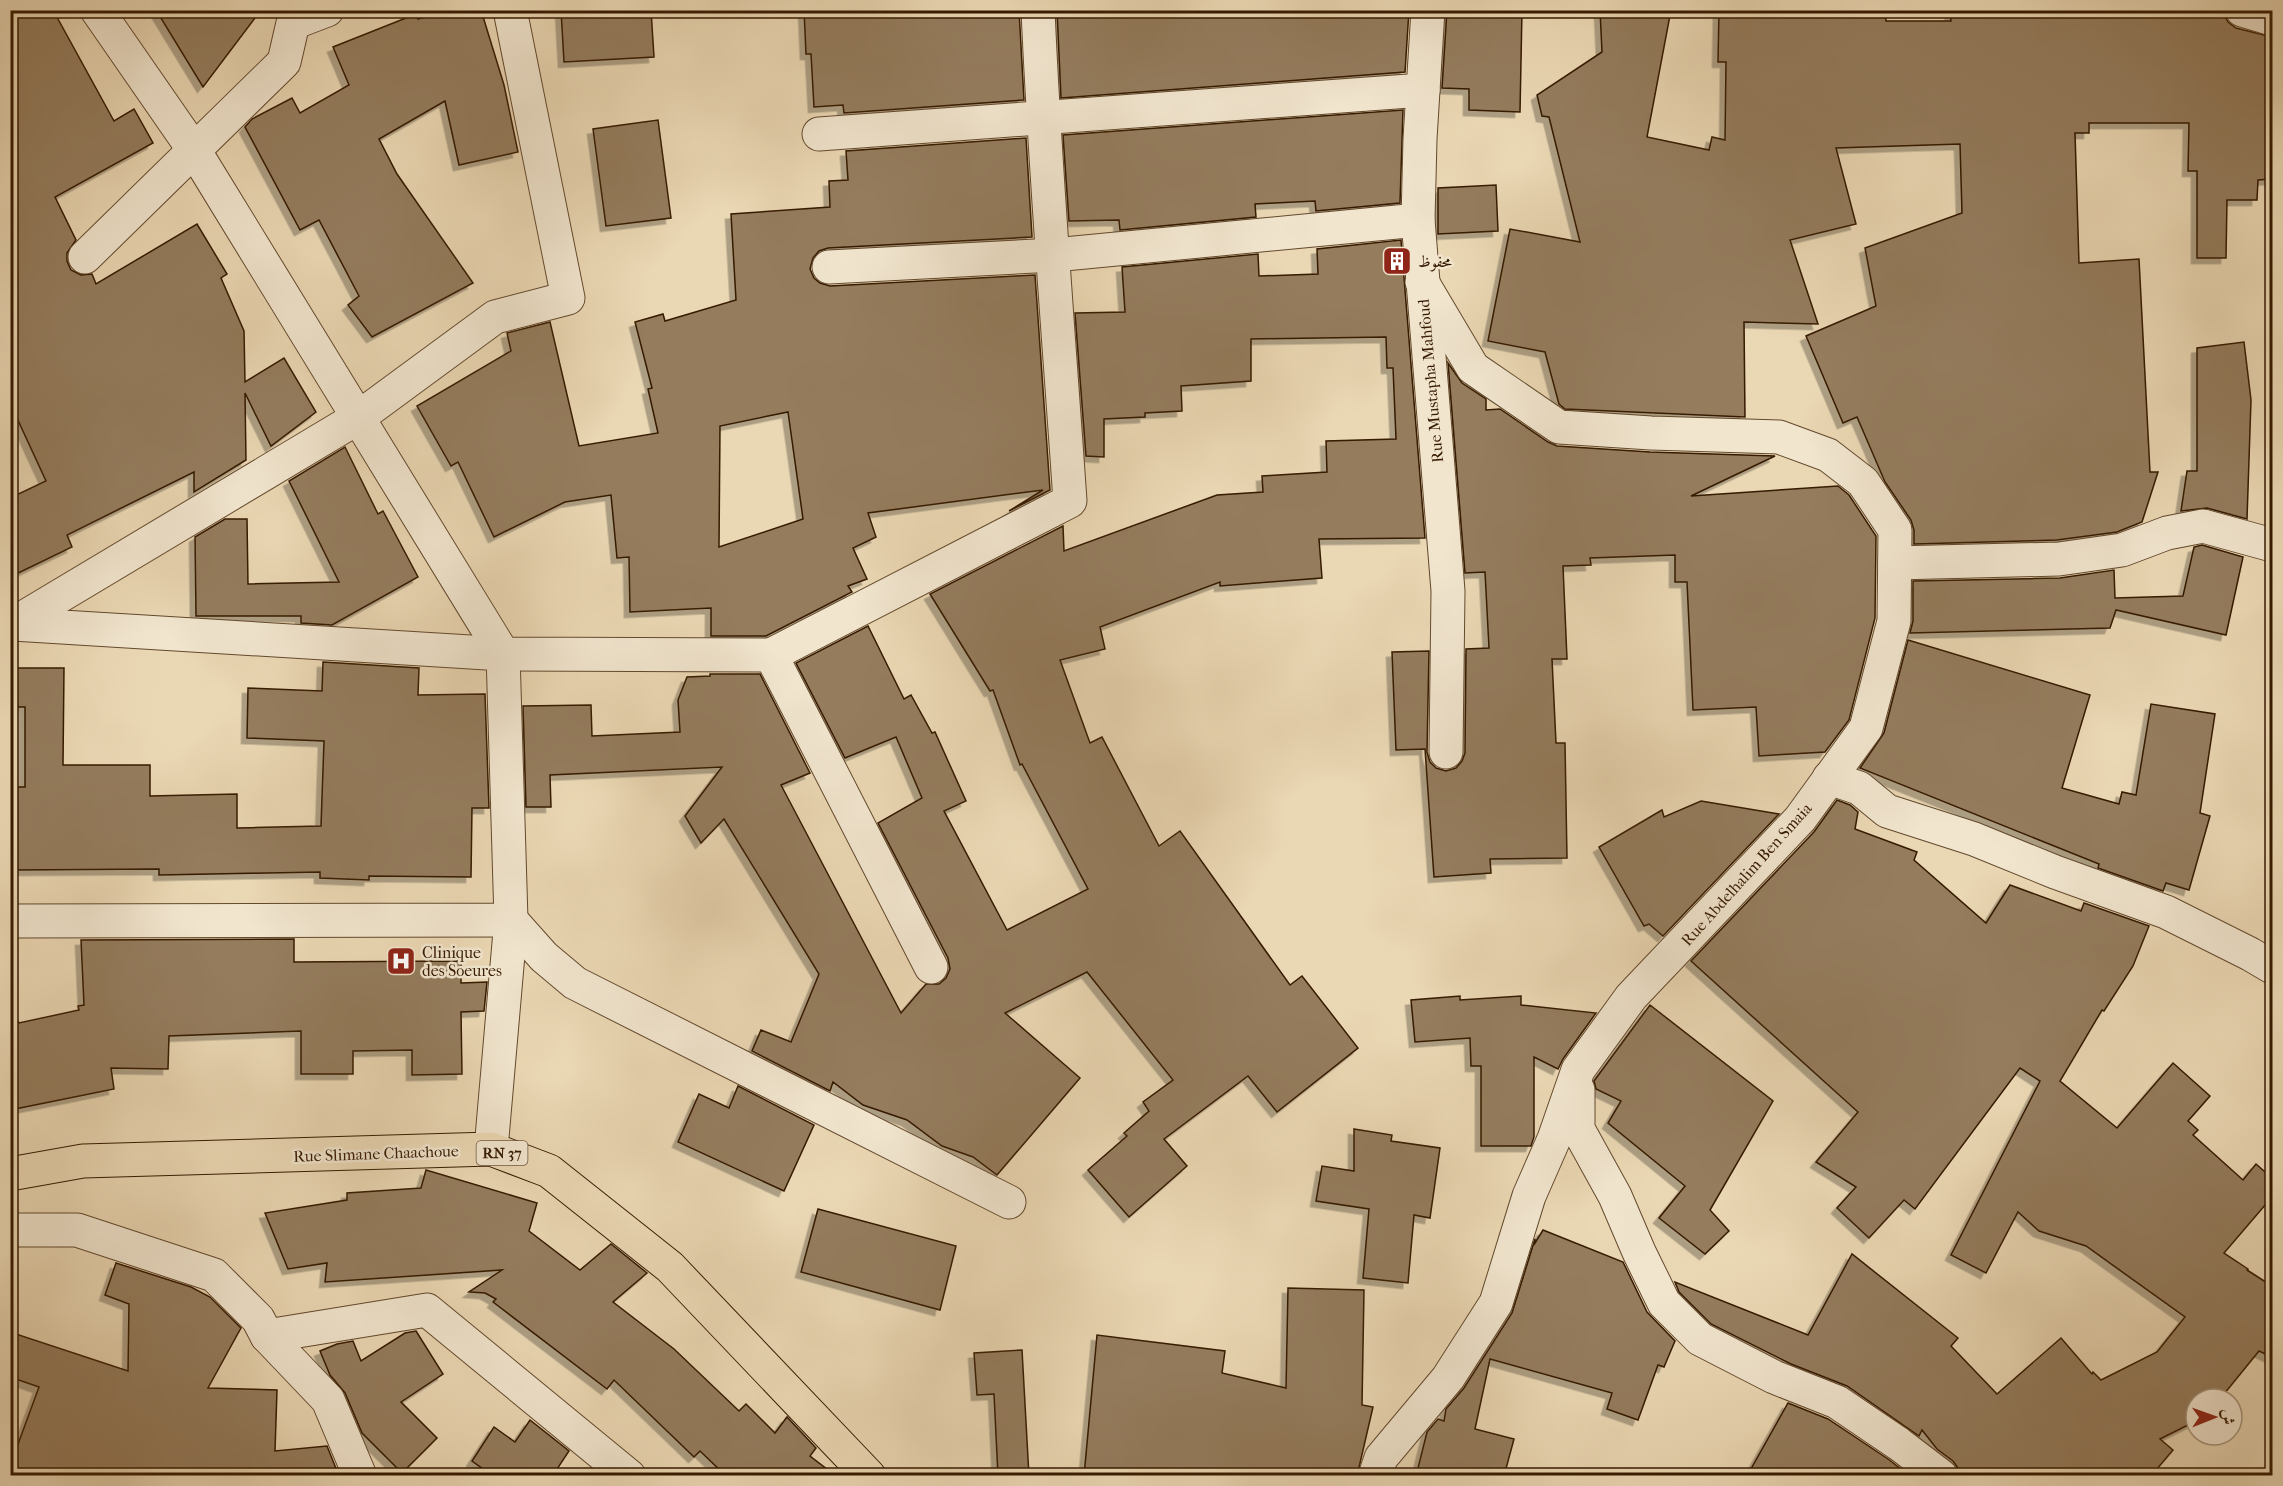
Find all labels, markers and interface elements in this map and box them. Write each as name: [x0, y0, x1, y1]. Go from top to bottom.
building icon: محفوظ: [1381, 245, 1413, 277]
place label: محفوظ: [1418, 252, 1452, 272]
street label: Rue Mustapha Mahfoud: [1414, 298, 1447, 464]
street label: Rue Abdelhalim Ben Smaia: [1677, 798, 1816, 950]
place label: Clinique des Soeures: [422, 943, 502, 980]
hospital icon: Clinique des Soeures: [385, 945, 417, 977]
street label: Rue Slimane Chaachoue: [293, 1141, 459, 1166]
road number: RN 37: [476, 1141, 528, 1165]
north arrow: [2184, 1387, 2244, 1447]
text: ش: [2219, 1409, 2238, 1425]

